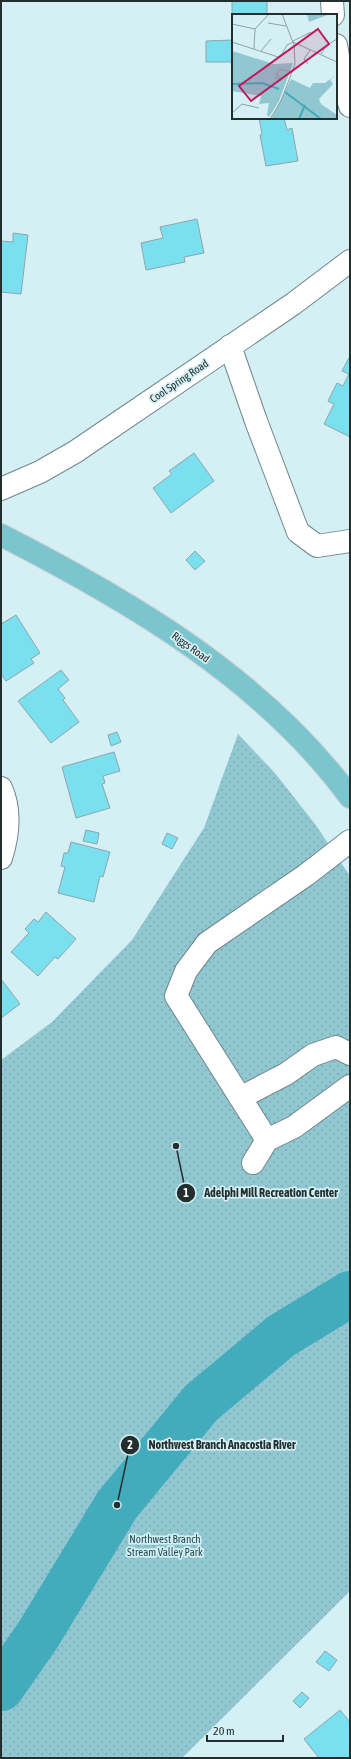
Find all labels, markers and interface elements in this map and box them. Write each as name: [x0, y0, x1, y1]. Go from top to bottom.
inset map: [232, 14, 337, 119]
street label: Cool Spring Road: [147, 357, 211, 405]
street label: Riggs Road: [170, 629, 212, 665]
callout: Adelphi Mill Recreation Center: [176, 1181, 346, 1205]
text: 1: [183, 1186, 189, 1200]
text: Adelphi Mill Recreation Center: [203, 1186, 338, 1200]
callout: Northwest Branch Anacostia River: [120, 1433, 303, 1457]
text: 2: [127, 1438, 133, 1452]
text: Northwest Branch Anacostia River: [148, 1438, 296, 1452]
park label: Northwest Branch Stream Valley Park: [127, 1533, 203, 1558]
scale bar: [207, 1717, 283, 1743]
text: 20 m: [213, 1724, 235, 1738]

